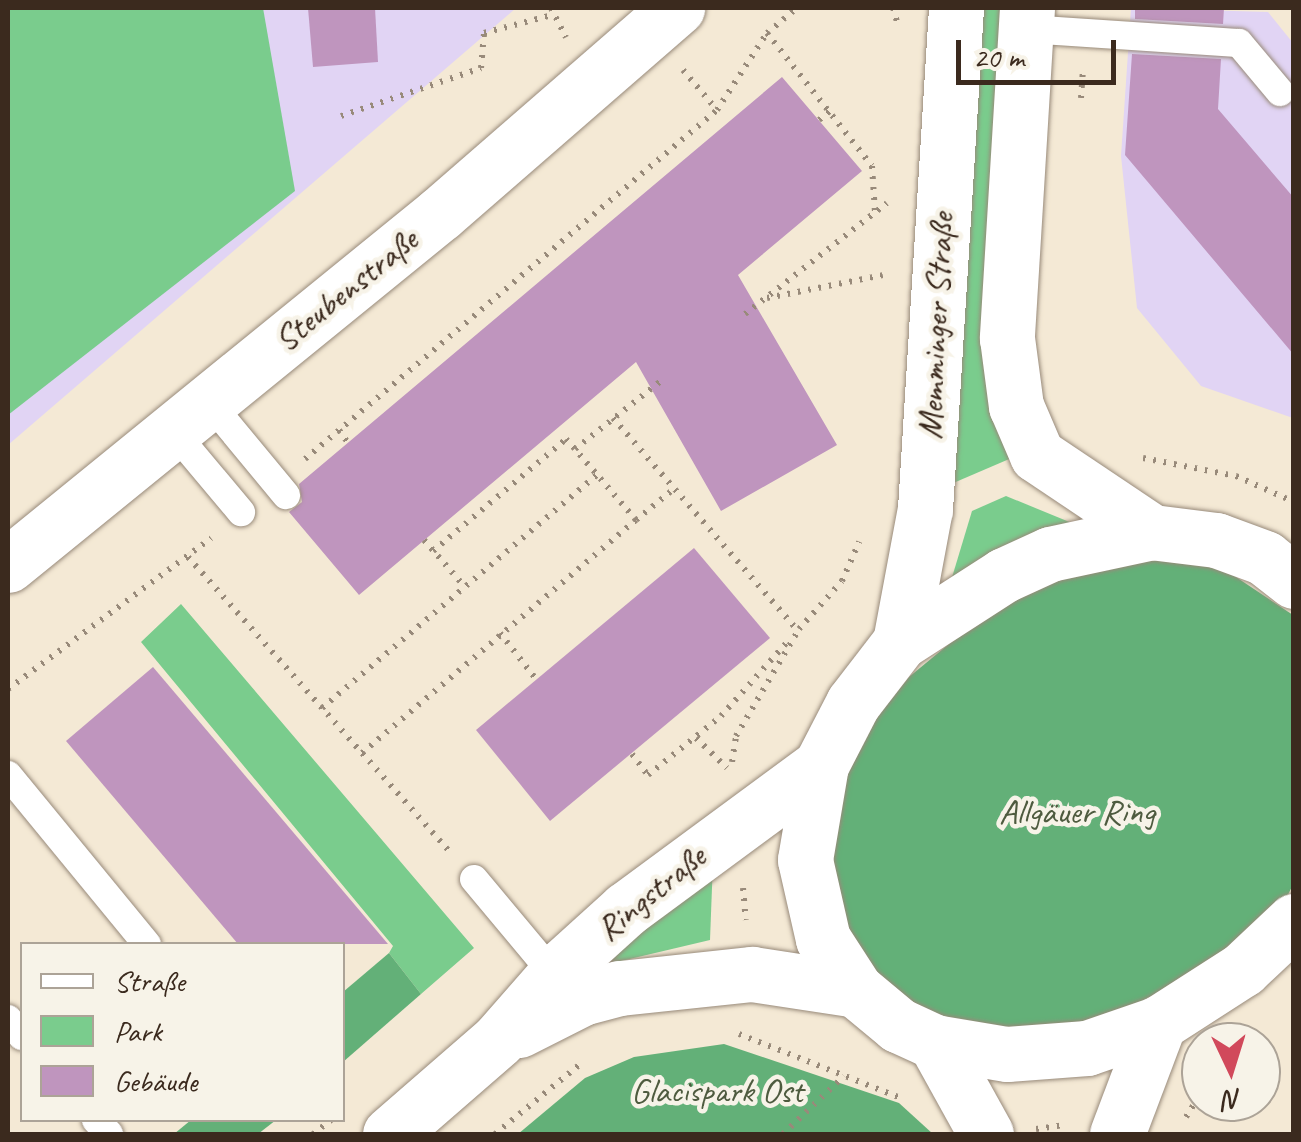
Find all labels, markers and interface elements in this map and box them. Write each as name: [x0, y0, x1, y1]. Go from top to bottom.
scale bar: [961, 20, 1121, 82]
text: 20 m: [973, 38, 1024, 76]
street label: Memminger Straße: [909, 211, 963, 441]
street label: Steubenstraße: [266, 219, 426, 361]
park label: Allgäuer Ring: [999, 791, 1155, 833]
street label: Ringstraße: [588, 836, 714, 950]
legend: [20, 942, 345, 1122]
text: Straße: [114, 962, 185, 1000]
text: Park: [114, 1012, 162, 1050]
north arrow: [1181, 1022, 1281, 1122]
text: Gebäude: [114, 1062, 197, 1100]
park label: Glacispark Ost: [631, 1070, 803, 1112]
text: N: [1223, 1082, 1243, 1118]

